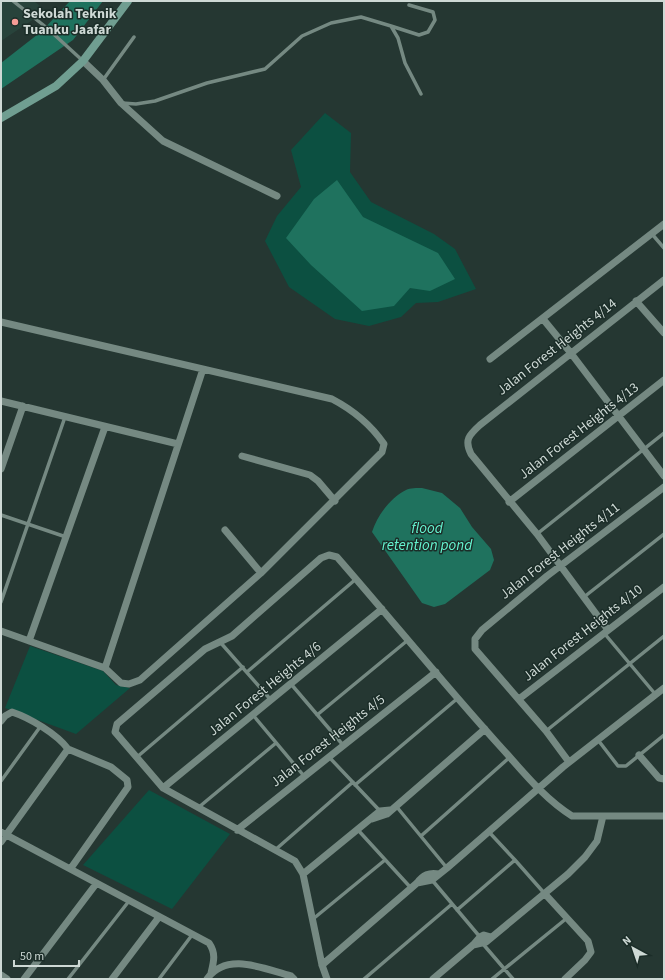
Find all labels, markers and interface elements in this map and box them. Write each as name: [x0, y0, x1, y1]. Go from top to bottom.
place label: Sekolah Teknik Tuanku Jaafar: [23, 4, 117, 40]
marker: Sekolah Teknik Tuanku Jaafar: [10, 17, 20, 27]
street label: Jalan Forest Heights 4/14: [493, 294, 621, 400]
street label: Jalan Forest Heights 4/13: [515, 378, 643, 484]
street label: Jalan Forest Heights 4/11: [496, 498, 624, 604]
water label: flood retention pond: [382, 518, 473, 556]
street label: Jalan Forest Heights 4/10: [519, 580, 647, 686]
street label: Jalan Forest Heights 4/6: [204, 637, 326, 741]
street label: Jalan Forest Heights 4/5: [267, 690, 389, 792]
north arrow: [613, 928, 653, 968]
text: N: [619, 933, 635, 949]
scale bar: [14, 942, 79, 968]
text: 50 m: [20, 948, 44, 965]

